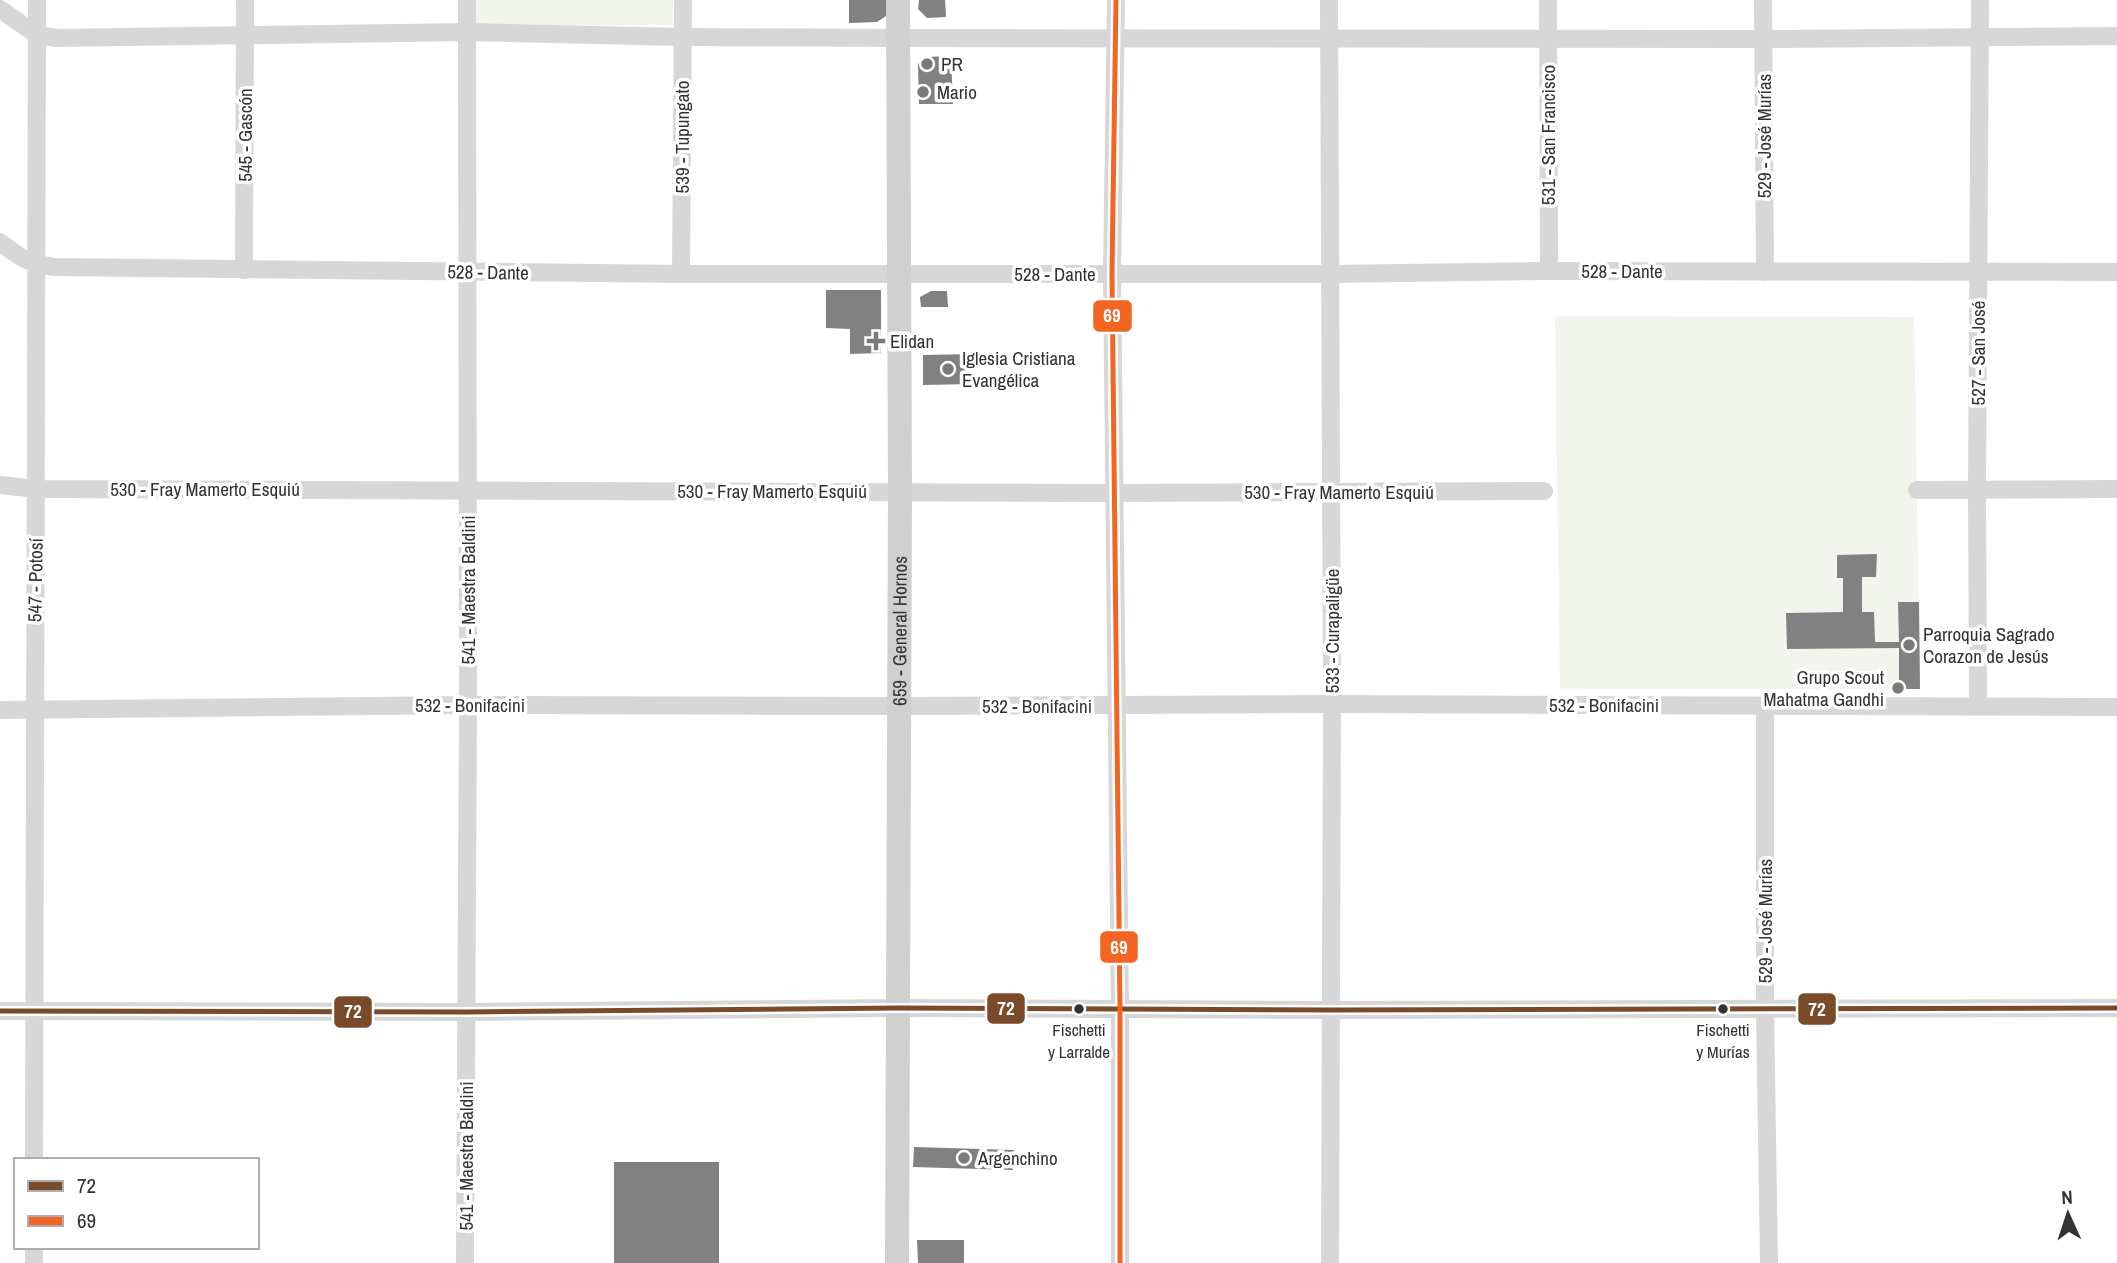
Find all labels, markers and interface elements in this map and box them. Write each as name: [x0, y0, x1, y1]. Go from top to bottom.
place label: PR: [941, 51, 963, 77]
marker: PR: [919, 56, 935, 72]
street label: 531 - San Francisco: [1535, 65, 1561, 205]
street label: 529 - José Murías: [1751, 73, 1777, 198]
place label: Mario: [937, 79, 977, 105]
street label: 539 - Tupungato: [669, 81, 695, 193]
marker: Mario: [915, 84, 931, 100]
street label: 545 - Gascón: [232, 88, 258, 182]
street label: 528 - Dante: [447, 258, 529, 286]
street label: 528 - Dante: [1581, 258, 1663, 284]
street label: 528 - Dante: [1014, 261, 1096, 287]
line badge: 69: [1092, 299, 1133, 333]
street label: 527 - San José: [1965, 301, 1991, 405]
text: 69: [1103, 302, 1121, 328]
place label: Elidan: [890, 328, 934, 354]
marker: Elidan: [868, 333, 884, 349]
place label: Iglesia Cristiana Evangélica: [962, 345, 1076, 393]
marker: Iglesia Cristiana Evangélica: [940, 361, 956, 377]
street label: 530 - Fray Mamerto Esquiú: [110, 476, 300, 502]
street label: 530 - Fray Mamerto Esquiú: [677, 478, 867, 504]
street label: 530 - Fray Mamerto Esquiú: [1244, 479, 1434, 505]
street label: 541 - Maestra Baldini: [455, 516, 481, 664]
street label: 547 - Potosí: [21, 537, 49, 622]
street label: 659 - General Hornos: [886, 556, 913, 706]
street label: 533 - Curapaligüe: [1319, 569, 1345, 693]
place label: Parroquia Sagrado Corazon de Jesús: [1923, 621, 2055, 669]
marker: Parroquia Sagrado Corazon de Jesús: [1901, 637, 1917, 653]
place label: Grupo Scout Mahatma Gandhi: [1764, 664, 1885, 712]
marker: Grupo Scout Mahatma Gandhi: [1890, 680, 1906, 696]
street label: 532 - Bonifacini: [415, 692, 525, 718]
street label: 532 - Bonifacini: [1549, 692, 1659, 718]
street label: 532 - Bonifacini: [982, 693, 1092, 719]
street label: 529 - José Murías: [1752, 858, 1778, 983]
line badge: 69: [1099, 930, 1139, 964]
text: 69: [1110, 934, 1128, 960]
line badge: 72: [986, 992, 1026, 1025]
line badge: 72: [1797, 992, 1837, 1026]
line badge: 72: [333, 995, 373, 1029]
text: 72: [997, 995, 1015, 1021]
text: 72: [1808, 996, 1826, 1022]
text: 72: [344, 998, 362, 1024]
marker: Fischetti y Larralde: [1072, 1002, 1086, 1016]
marker: Fischetti y Murías: [1716, 1002, 1730, 1016]
place label: Fischetti y Larralde: [1048, 1018, 1110, 1063]
place label: Fischetti y Murías: [1696, 1018, 1750, 1063]
street label: 541 - Maestra Baldini: [453, 1082, 479, 1230]
place label: Argenchino: [977, 1145, 1058, 1171]
marker: Argenchino: [956, 1150, 972, 1166]
legend: [14, 1158, 259, 1249]
text: 72: [77, 1171, 96, 1200]
north arrow: [2033, 1179, 2103, 1249]
text: N: [2061, 1184, 2073, 1210]
text: 69: [77, 1206, 96, 1235]

